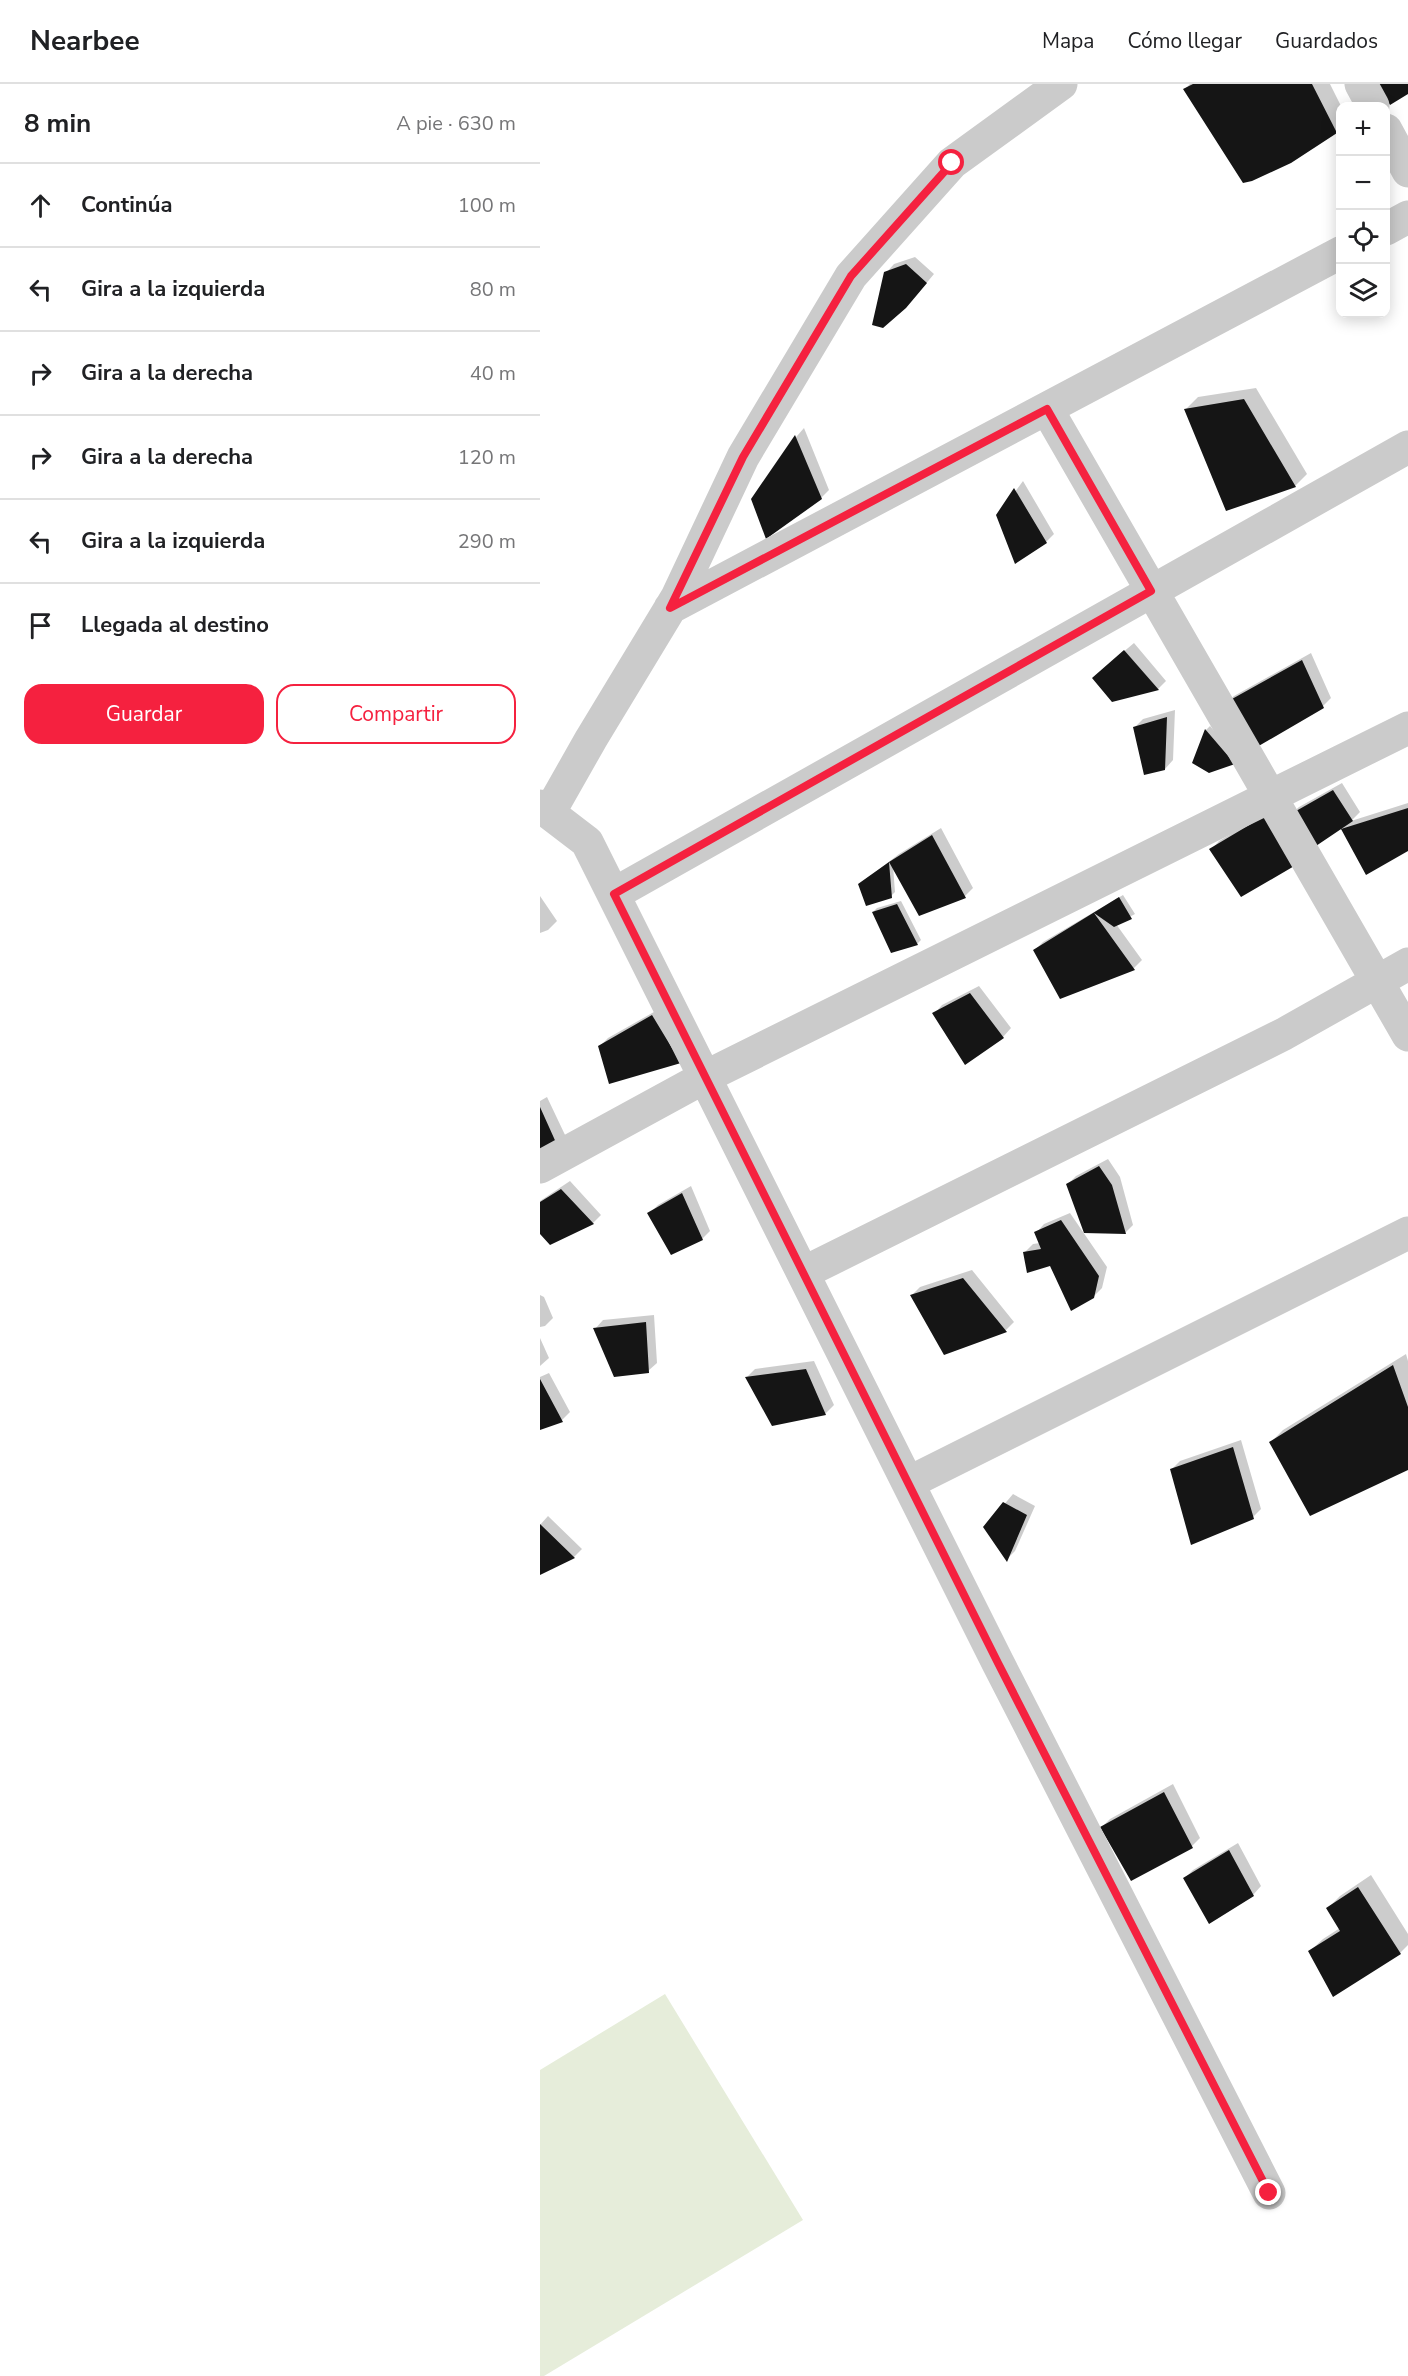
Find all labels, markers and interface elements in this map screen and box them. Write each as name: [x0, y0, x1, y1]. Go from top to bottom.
text: Nearbee: [30, 22, 140, 60]
text: Mapa: [1042, 27, 1094, 55]
text: Cómo llegar: [1127, 27, 1242, 55]
text: Guardados: [1275, 27, 1378, 55]
map controls: [1336, 102, 1390, 318]
button: +: [1336, 102, 1390, 156]
text: 8 min: [24, 106, 91, 141]
text: A pie · 630 m: [396, 110, 516, 137]
route start: [938, 149, 964, 175]
button: −: [1336, 156, 1390, 210]
icon: ahead: [24, 189, 57, 222]
text: Continúa: [81, 190, 172, 220]
text: 100 m: [458, 192, 516, 219]
button: locate: [1336, 210, 1390, 264]
button: layers: [1336, 264, 1390, 318]
icon: left: [24, 273, 57, 306]
text: Gira a la izquierda: [81, 274, 265, 304]
text: 80 m: [470, 276, 516, 303]
icon: right: [24, 357, 57, 390]
text: Gira a la derecha: [81, 358, 253, 388]
text: 40 m: [470, 360, 516, 387]
icon: right: [24, 441, 57, 474]
text: Gira a la derecha: [81, 442, 253, 472]
text: 120 m: [458, 444, 516, 471]
icon: left: [24, 525, 57, 558]
text: Gira a la izquierda: [81, 526, 265, 556]
text: 290 m: [458, 528, 516, 555]
icon: arrive: [24, 609, 57, 642]
text: Llegada al destino: [81, 610, 269, 640]
button: Guardar: [24, 684, 264, 744]
button: Compartir: [276, 684, 516, 744]
route end: [1255, 2179, 1281, 2205]

